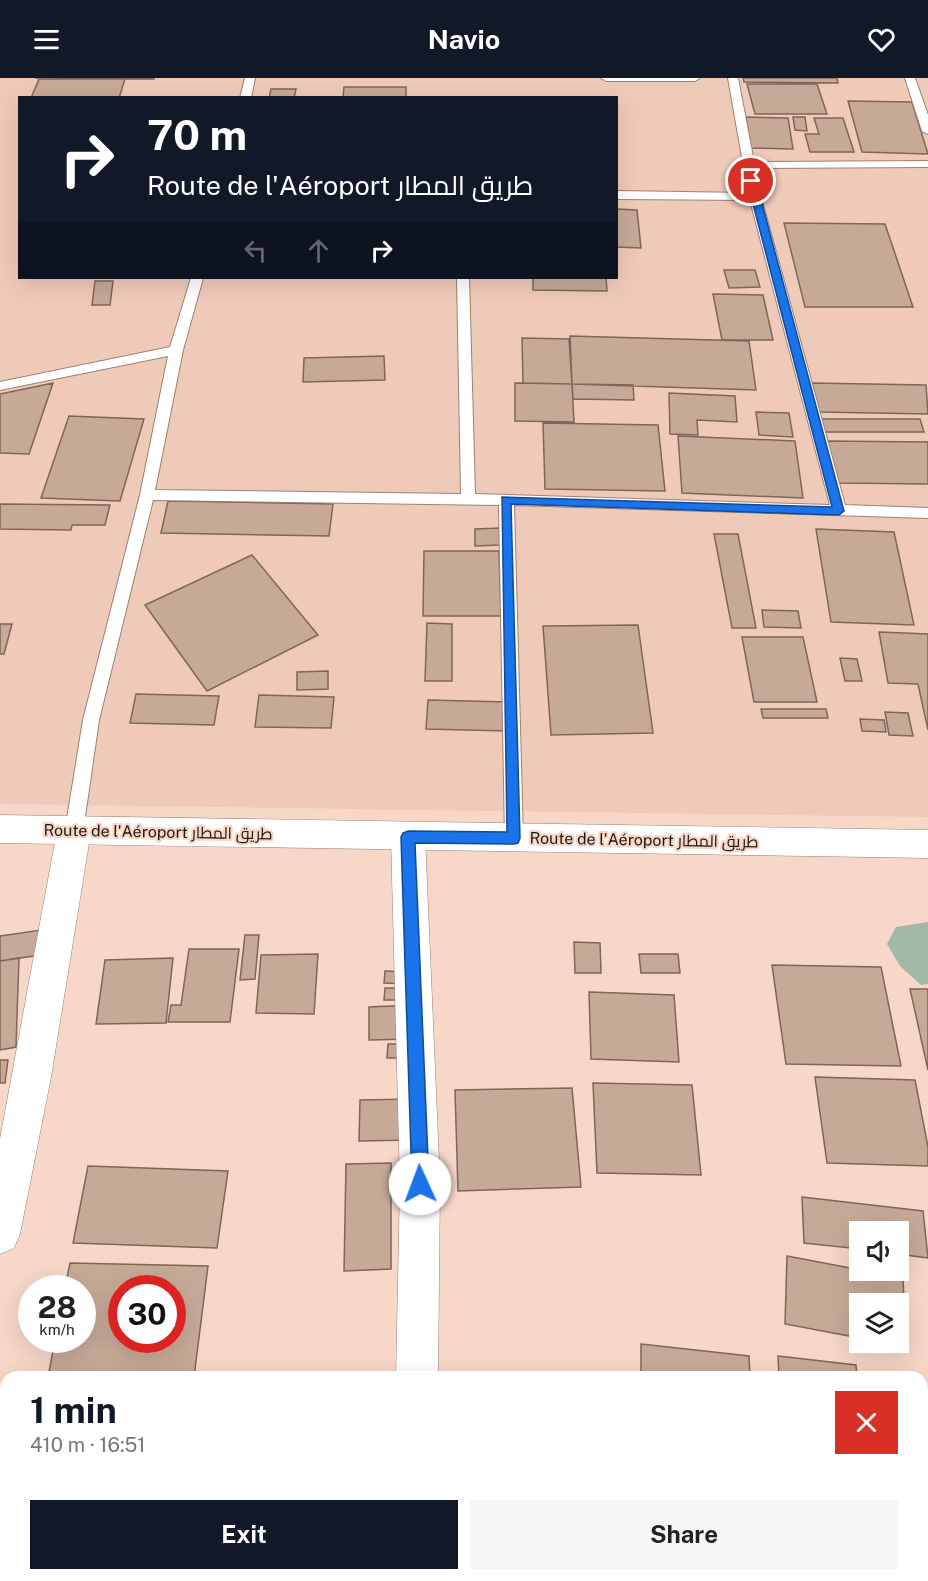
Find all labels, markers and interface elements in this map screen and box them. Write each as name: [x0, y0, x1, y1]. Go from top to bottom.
icon: menu: [30, 23, 63, 56]
text: Navio: [428, 23, 500, 55]
icon: heart: [865, 23, 898, 56]
text: 70 m: [147, 110, 247, 159]
icon: right: [48, 120, 126, 198]
pin: [725, 155, 776, 206]
icon: arrive: [734, 164, 767, 197]
text: Route de l'Aéroport طريق المطار: [147, 169, 533, 201]
icon: left: [239, 234, 272, 267]
icon: ahead: [302, 234, 335, 267]
icon: right: [365, 234, 398, 267]
street label: Route de l'Aéroport طريق المطار: [43, 821, 273, 844]
street label: Route de l'Aéroport طريق المطار: [529, 829, 759, 852]
position arrow: [388, 1152, 452, 1216]
map controls: [849, 1221, 909, 1353]
button: sound: [849, 1221, 909, 1281]
speed limit sign: 30: [108, 1275, 186, 1353]
text: 28: [37, 1289, 77, 1325]
button: layers: [849, 1293, 909, 1353]
text: km/h: [39, 1321, 75, 1338]
text: 1 min: [30, 1389, 117, 1431]
button: close: [835, 1391, 898, 1454]
text: 410 m · 16:51: [30, 1433, 145, 1457]
button: Exit: [30, 1500, 458, 1569]
button: Share: [470, 1500, 898, 1569]

